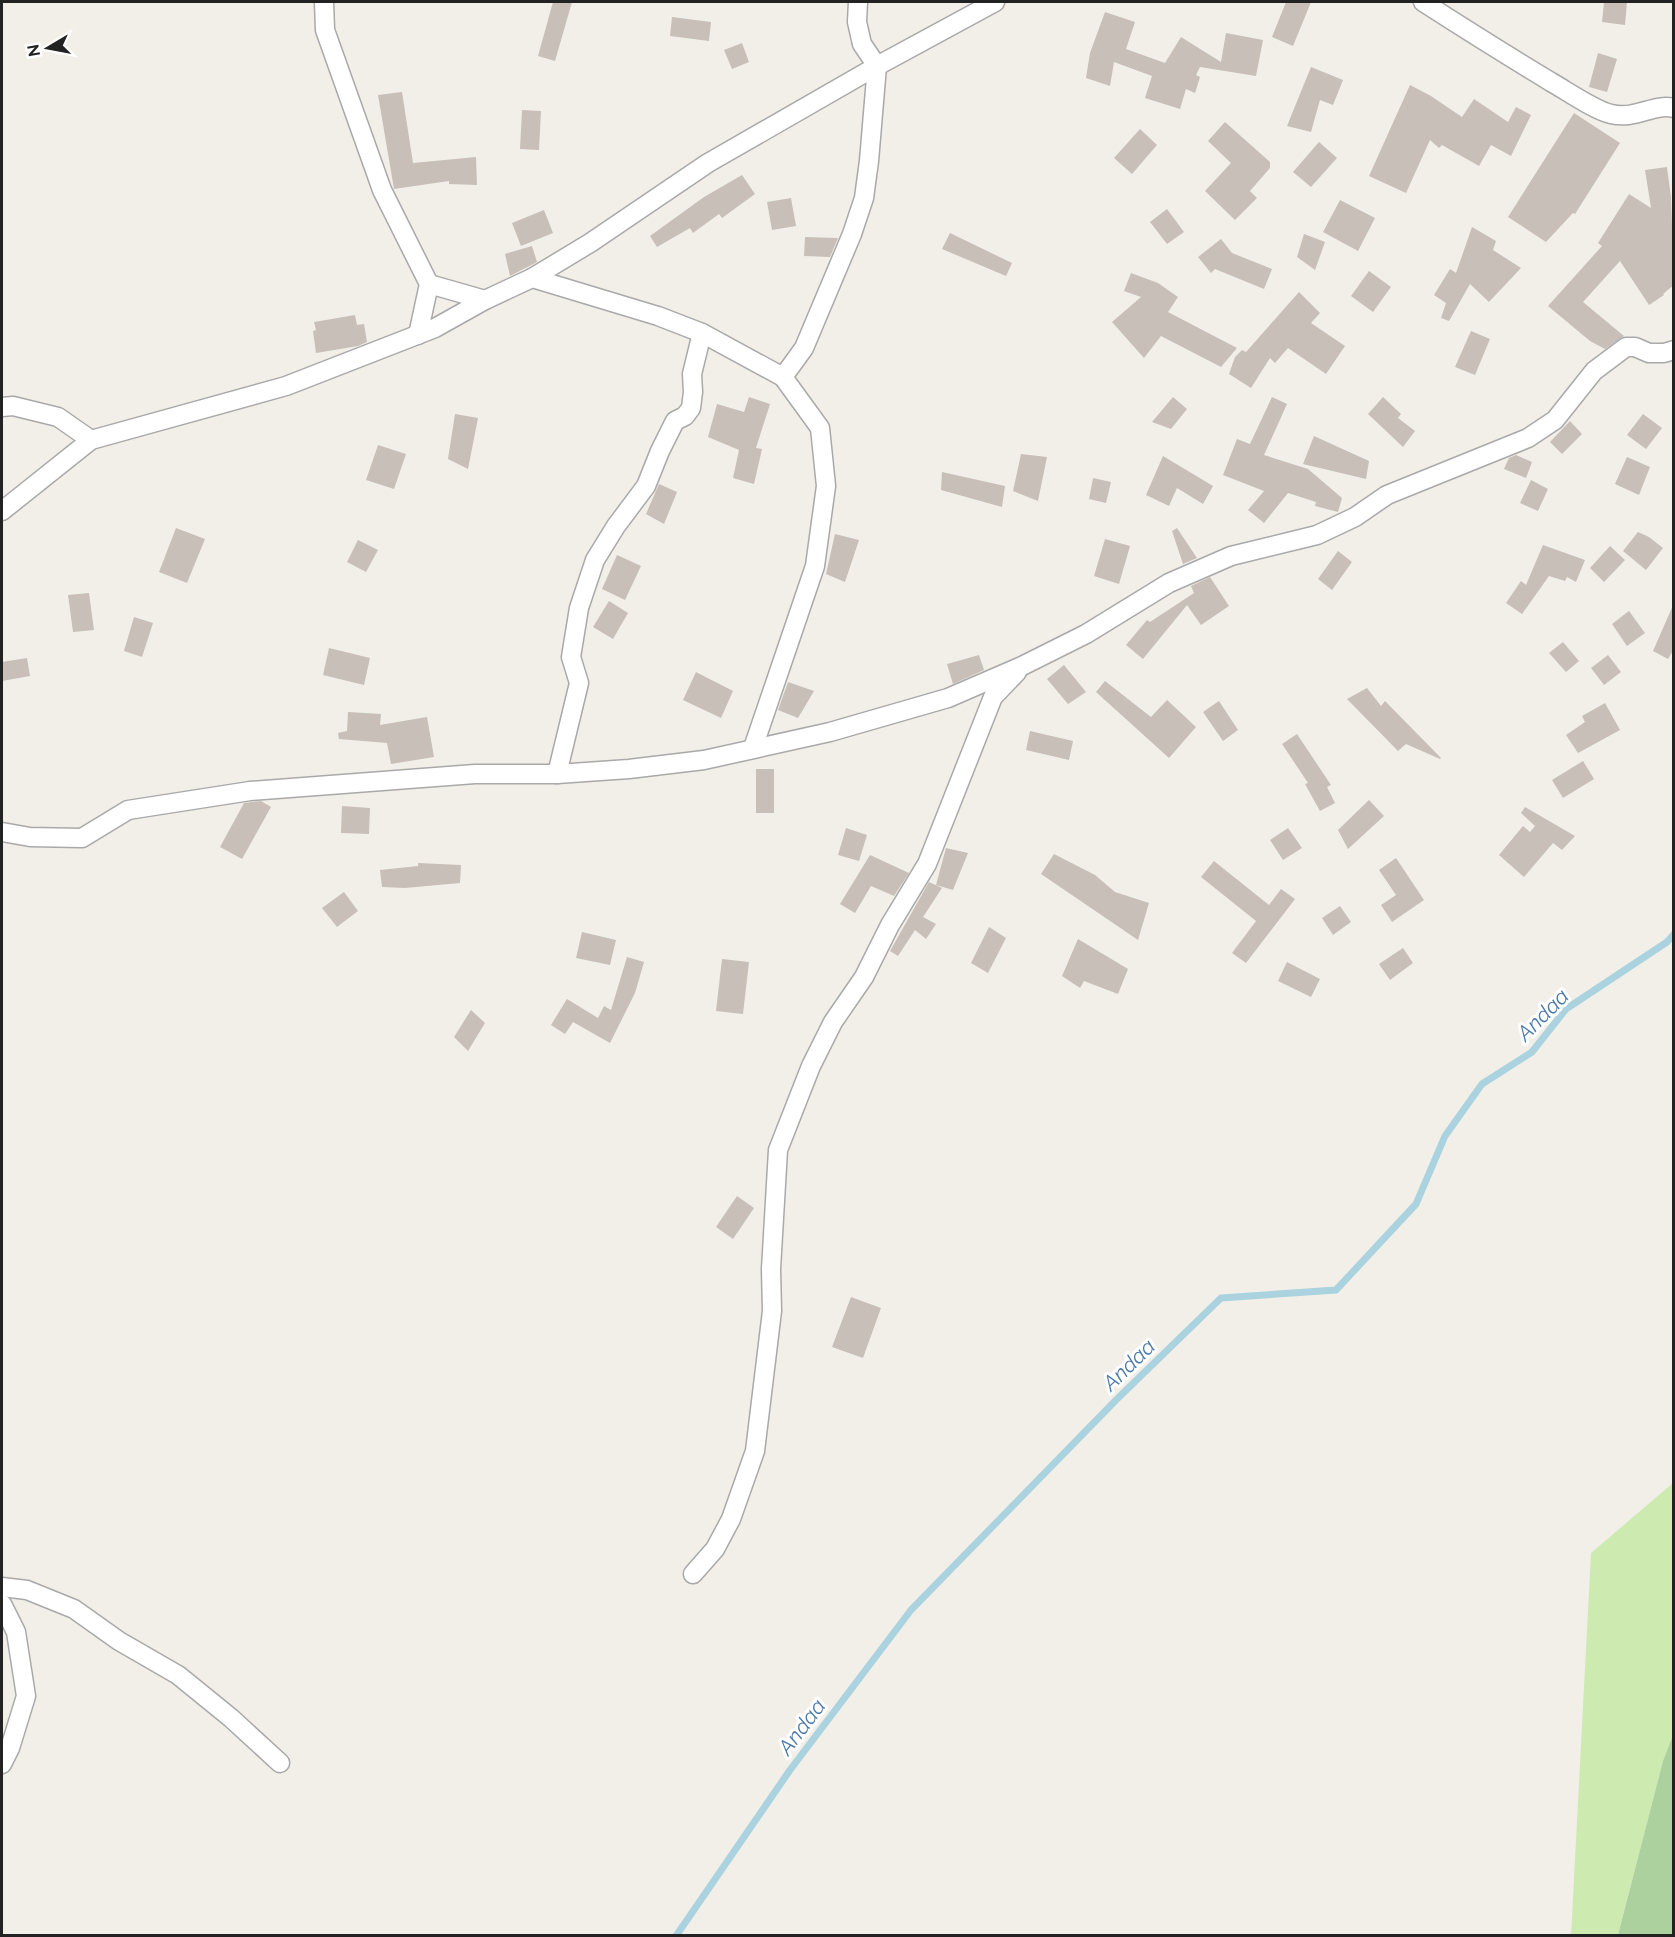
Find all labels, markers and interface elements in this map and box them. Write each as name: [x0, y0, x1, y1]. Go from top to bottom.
north arrow: [18, 18, 78, 78]
text: N: [23, 43, 44, 58]
water label: Andaa: [1511, 984, 1574, 1046]
water label: Andaa: [1097, 1334, 1160, 1396]
water label: Andaa: [772, 1694, 831, 1760]

